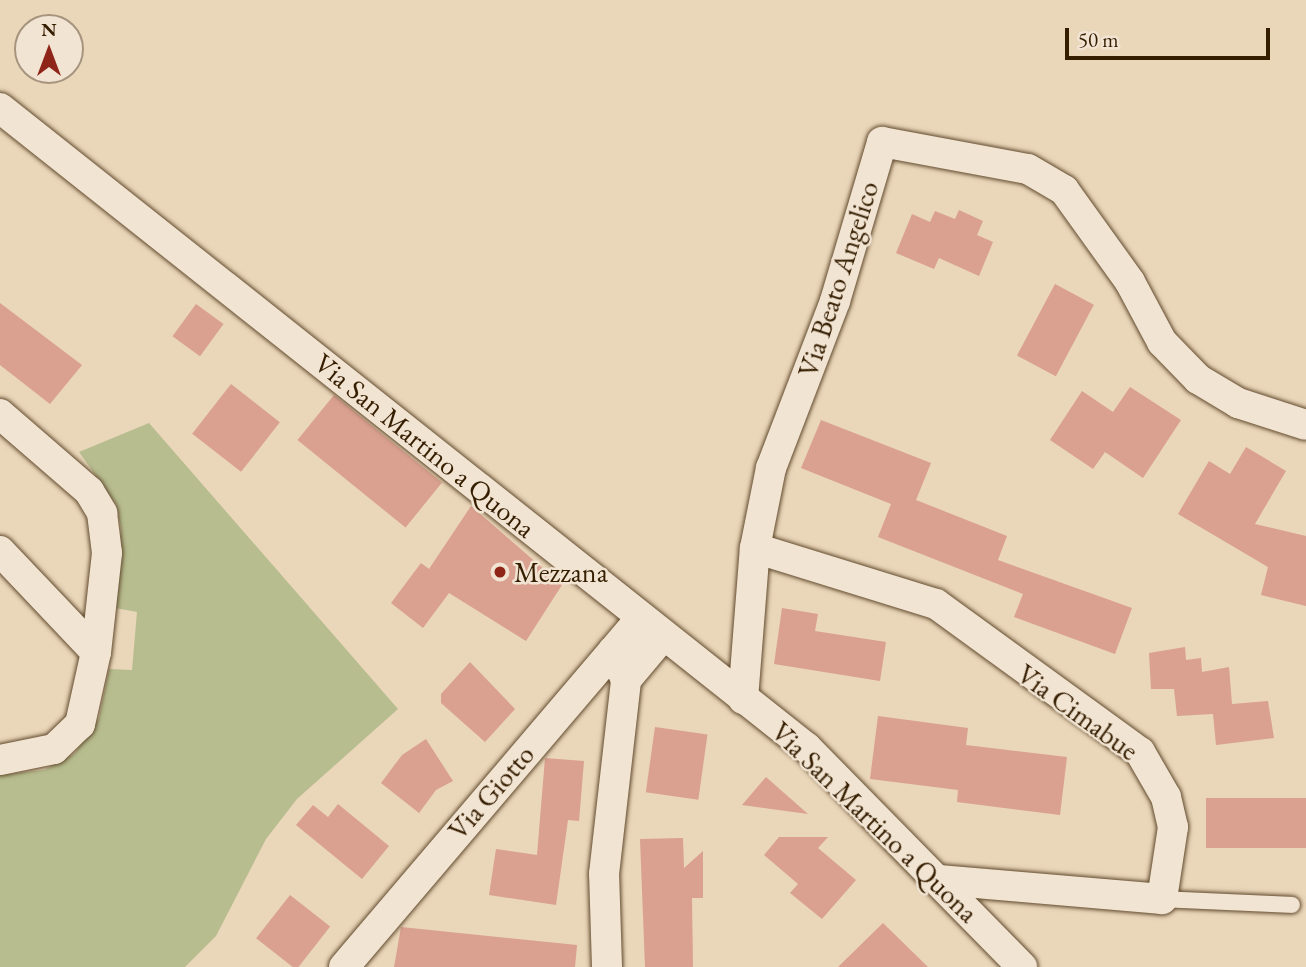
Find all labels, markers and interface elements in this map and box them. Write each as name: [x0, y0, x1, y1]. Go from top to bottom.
north arrow: [14, 14, 84, 84]
scale bar: [1068, 14, 1273, 58]
text: N: [41, 17, 57, 42]
text: 50 m: [1078, 26, 1119, 53]
street label: Via Beato Angelico: [790, 177, 886, 381]
street label: Via San Martino a Quona: [308, 346, 542, 544]
place label: Mezzana: [514, 555, 608, 589]
marker: Mezzana: [492, 564, 508, 580]
street label: Via Cimabue: [1011, 657, 1145, 767]
street label: Via San Martino a Quona: [765, 715, 985, 929]
street label: Via Giotto: [441, 738, 541, 846]

